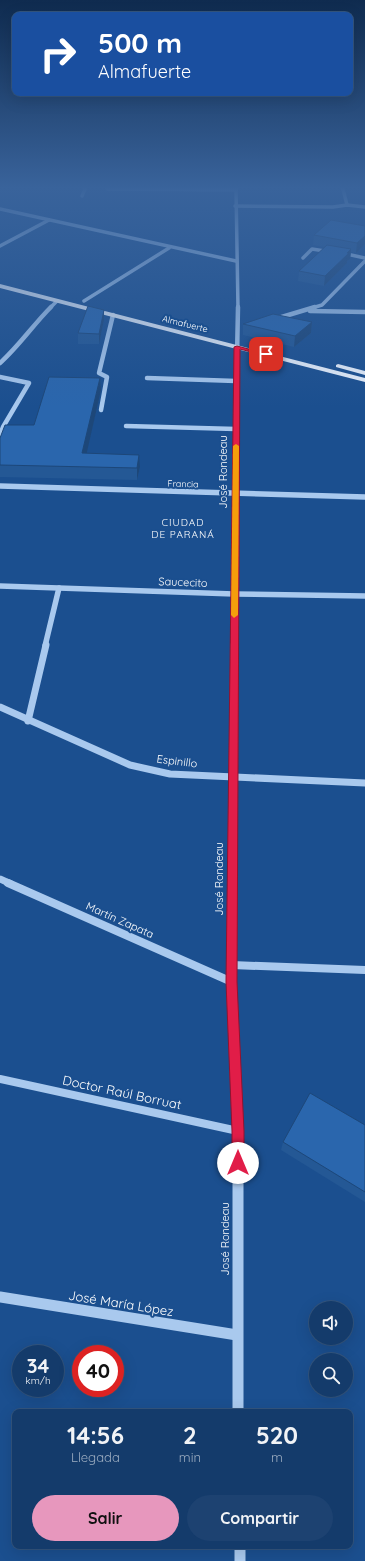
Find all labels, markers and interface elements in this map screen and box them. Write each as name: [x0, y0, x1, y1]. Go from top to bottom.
text: 500 m: [98, 25, 182, 60]
icon: right: [32, 28, 84, 80]
text: Almafuerte: [98, 60, 191, 83]
street label: Almafuerte: [161, 313, 209, 334]
pin: [249, 337, 283, 371]
icon: arrive: [255, 343, 277, 365]
street label: José Rondeau: [216, 435, 230, 509]
street label: Francia: [167, 477, 199, 490]
district label: CIUDAD DE PARANÁ: [151, 516, 215, 541]
street label: Saucecito: [158, 574, 208, 590]
street label: Espinillo: [156, 752, 198, 770]
street label: José Rondeau: [212, 842, 226, 916]
street label: Martín Zapata: [84, 899, 156, 941]
street label: Doctor Raúl Borruat: [61, 1072, 183, 1112]
position arrow: [217, 1142, 259, 1184]
street label: José Rondeau: [218, 1202, 232, 1276]
street label: José María López: [67, 1287, 175, 1319]
map controls: [309, 1301, 353, 1397]
button: sound: [309, 1301, 353, 1345]
speed limit sign: 40: [72, 1345, 124, 1397]
text: 34: [27, 1353, 49, 1378]
button: search: [309, 1353, 353, 1397]
text: km/h: [25, 1374, 51, 1387]
text: 14:56: [67, 1420, 124, 1450]
text: 2: [183, 1420, 197, 1450]
text: 520: [256, 1420, 298, 1450]
text: Llegada: [71, 1449, 120, 1465]
text: min: [179, 1449, 201, 1465]
text: m: [271, 1449, 283, 1465]
button: Salir: [32, 1495, 179, 1541]
button: Compartir: [187, 1495, 333, 1541]

